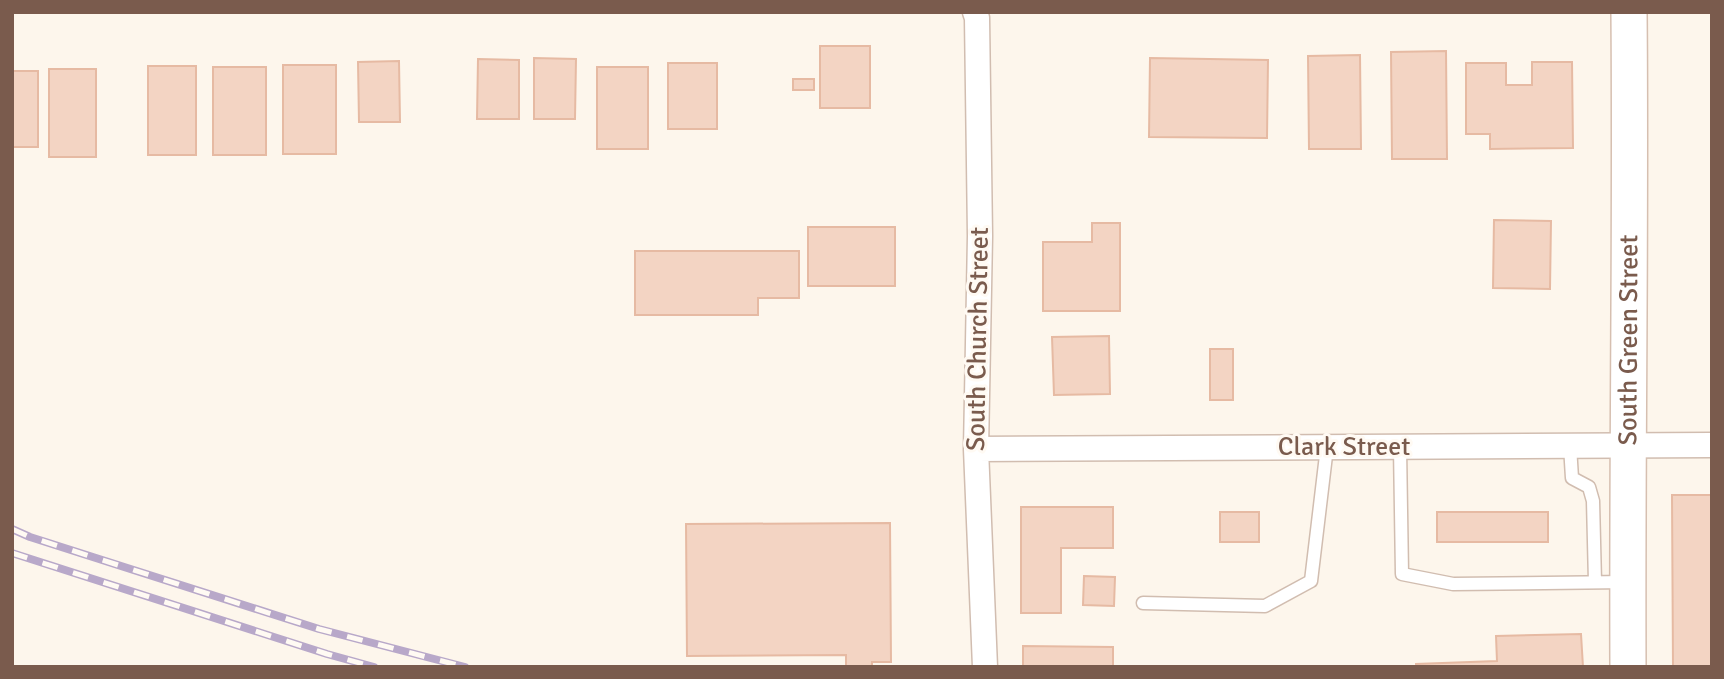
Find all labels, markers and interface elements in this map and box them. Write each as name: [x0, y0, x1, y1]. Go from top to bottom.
street label: South Church Street: [960, 227, 996, 451]
street label: South Green Street: [1612, 235, 1645, 445]
street label: Clark Street: [1278, 431, 1410, 463]

